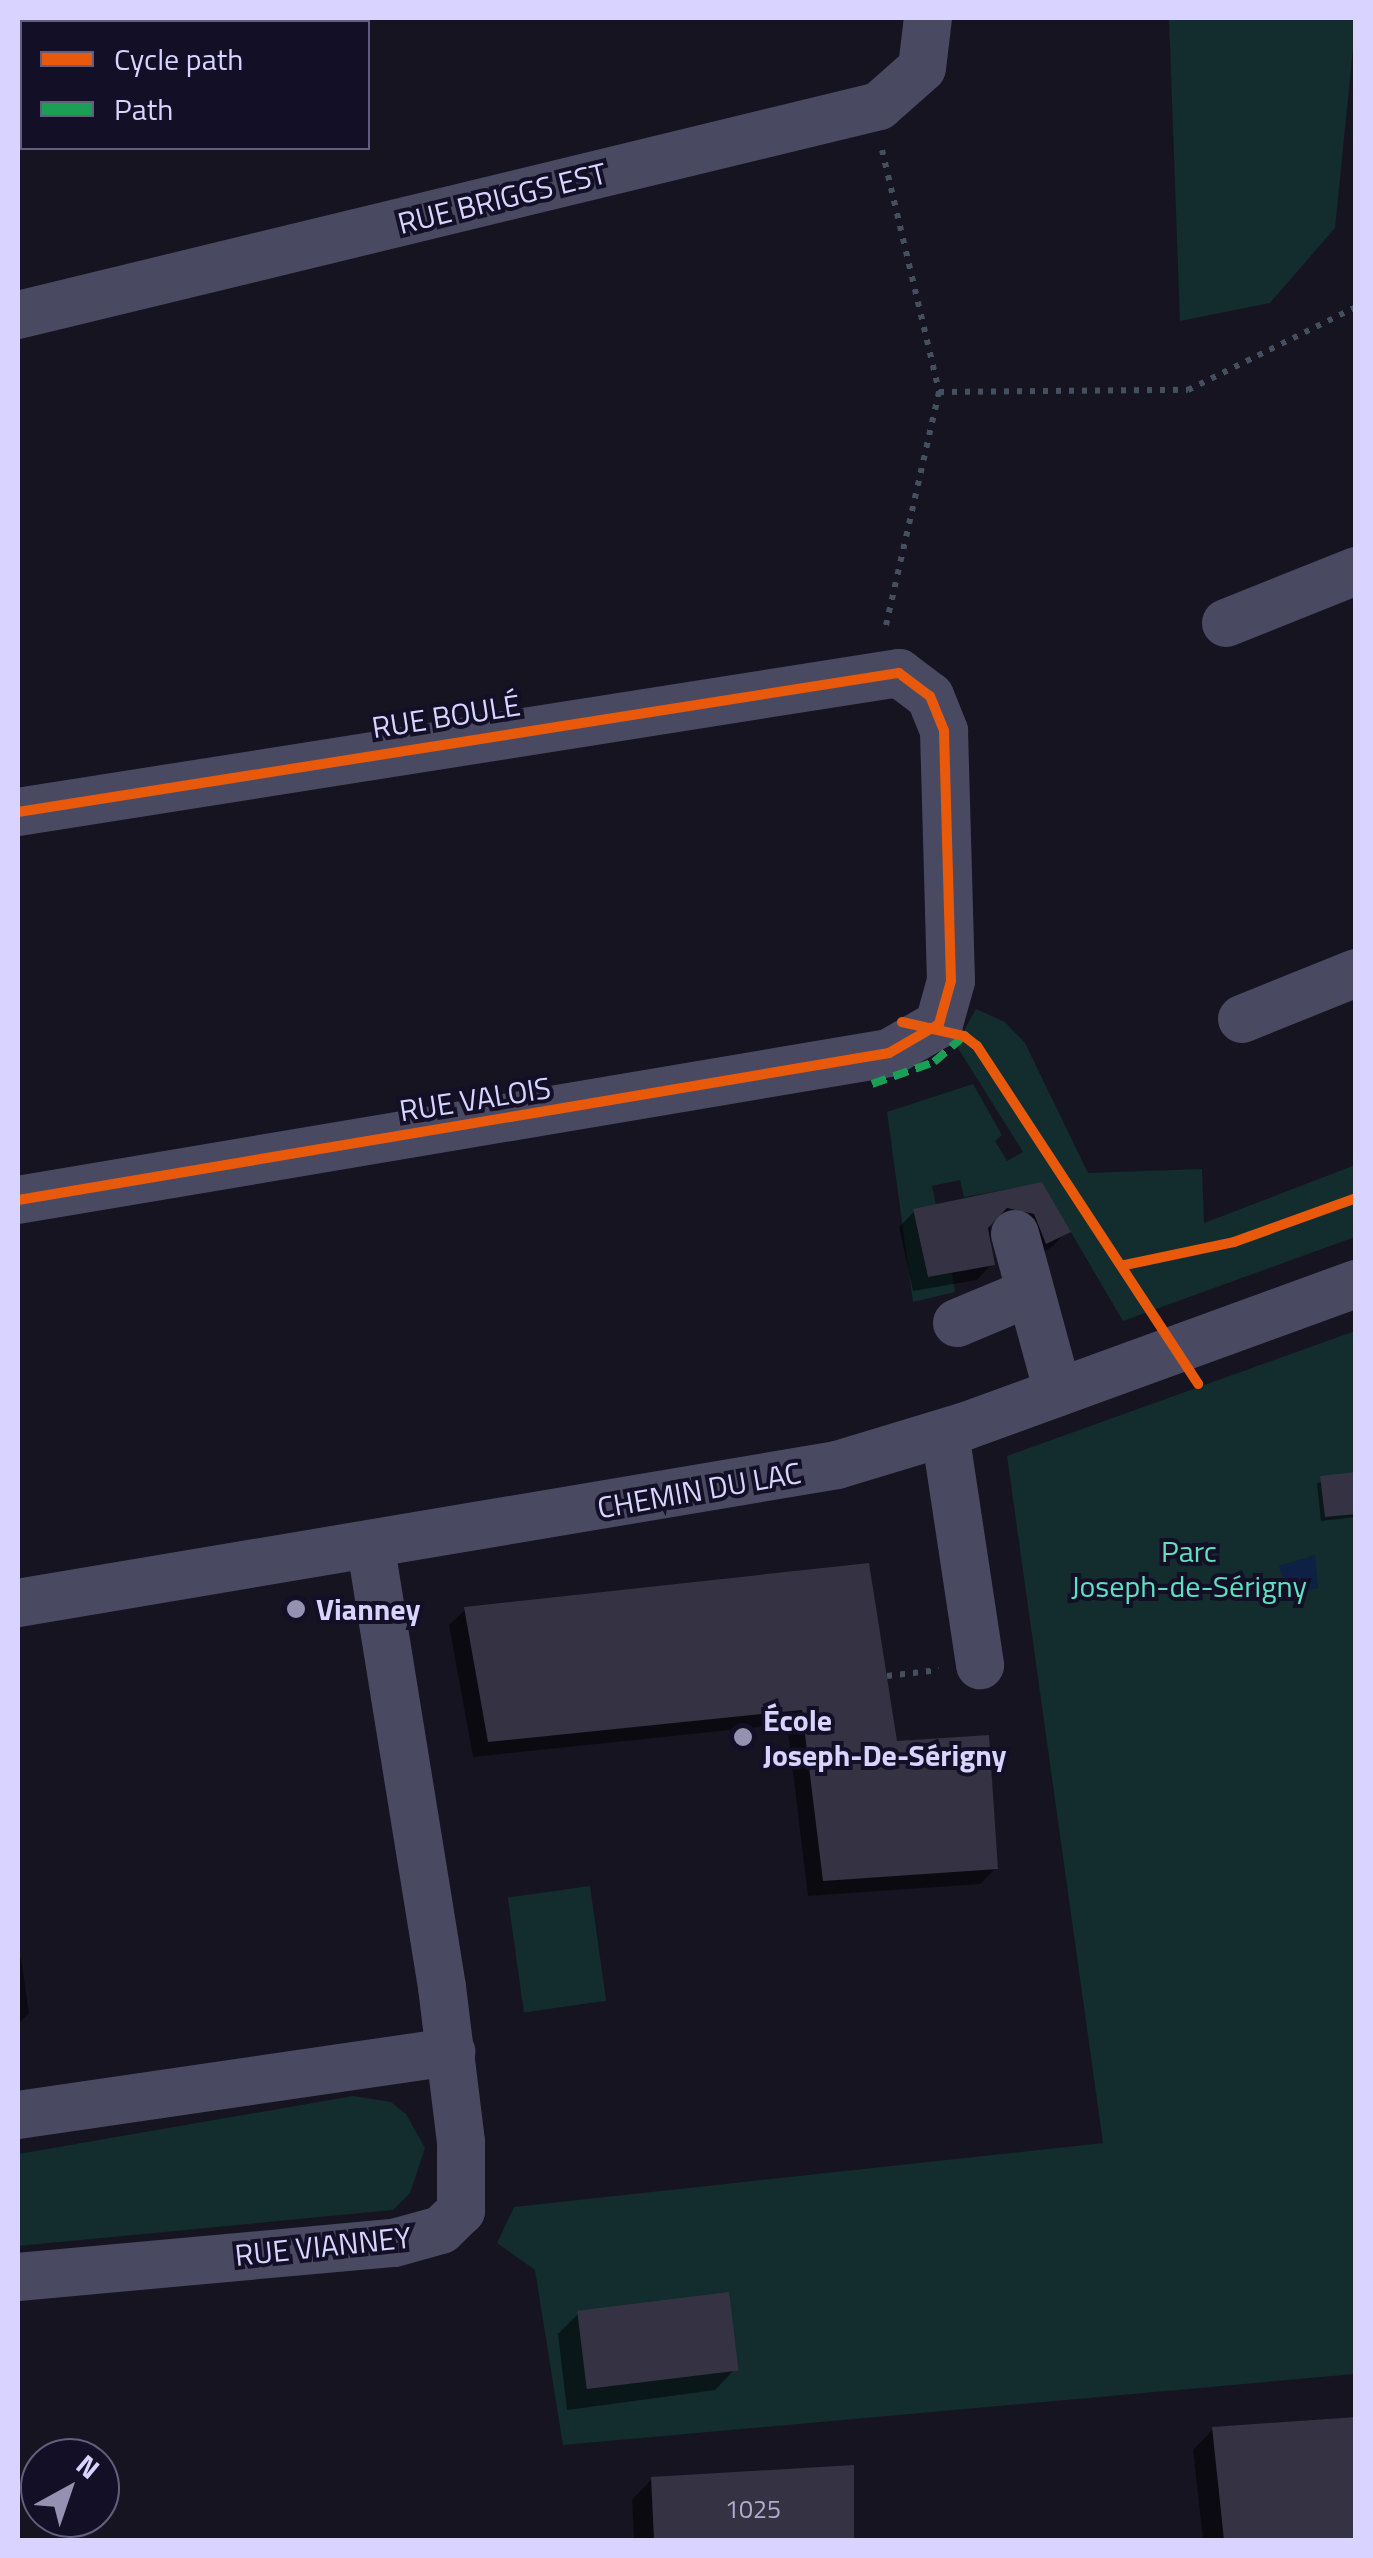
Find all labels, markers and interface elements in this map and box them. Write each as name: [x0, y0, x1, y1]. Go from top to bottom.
legend: [20, 20, 370, 150]
text: Cycle path: [114, 36, 243, 82]
text: Path: [114, 86, 173, 132]
street label: RUE BRIGGS EST: [394, 155, 610, 241]
street label: RUE BOULÉ: [369, 687, 523, 745]
street label: RUE VALOIS: [397, 1069, 553, 1129]
street label: CHEMIN DU LAC: [594, 1454, 804, 1526]
park label: Parc Joseph-de-Sérigny: [1071, 1533, 1307, 1604]
place label: Vianney: [316, 1591, 420, 1627]
marker: Vianney: [285, 1598, 307, 1620]
place label: École Joseph-De-Sérigny: [763, 1702, 1007, 1772]
marker: École Joseph-De-Sérigny: [732, 1726, 754, 1748]
street label: RUE VIANNEY: [233, 2219, 413, 2273]
north arrow: [20, 2438, 120, 2538]
text: N: [67, 2443, 110, 2489]
house number: 1025: [725, 2494, 781, 2524]

